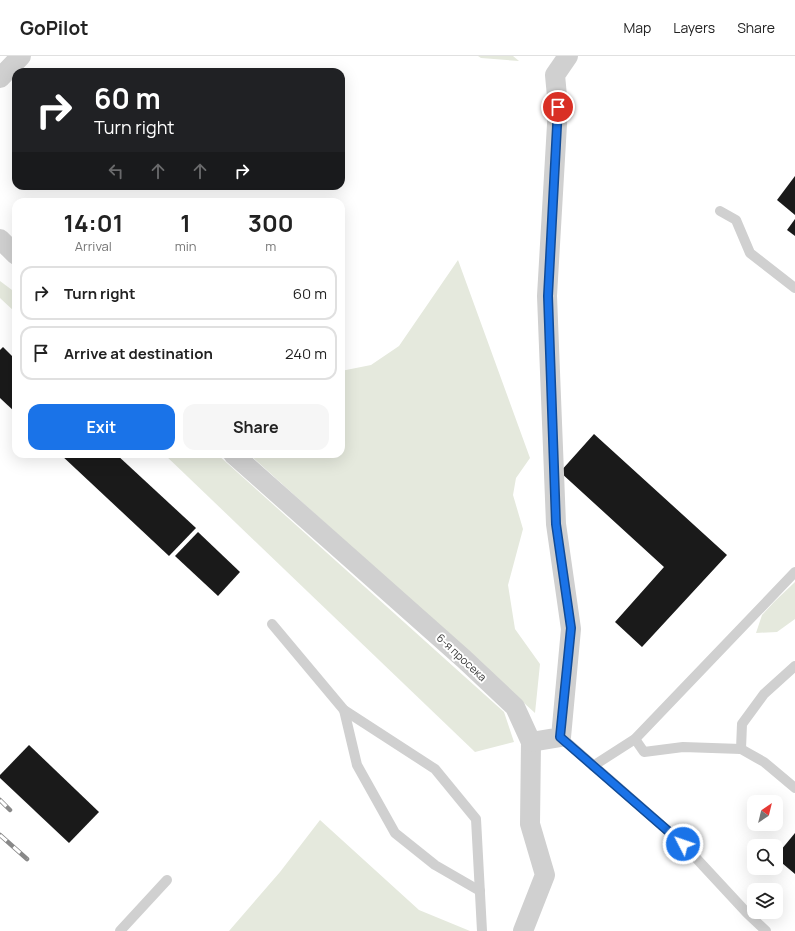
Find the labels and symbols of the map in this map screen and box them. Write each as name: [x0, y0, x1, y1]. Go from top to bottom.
pin: [541, 90, 575, 124]
street label: 6-я просека: [434, 630, 490, 684]
north arrow: [747, 795, 783, 831]
position arrow: [662, 823, 704, 865]

